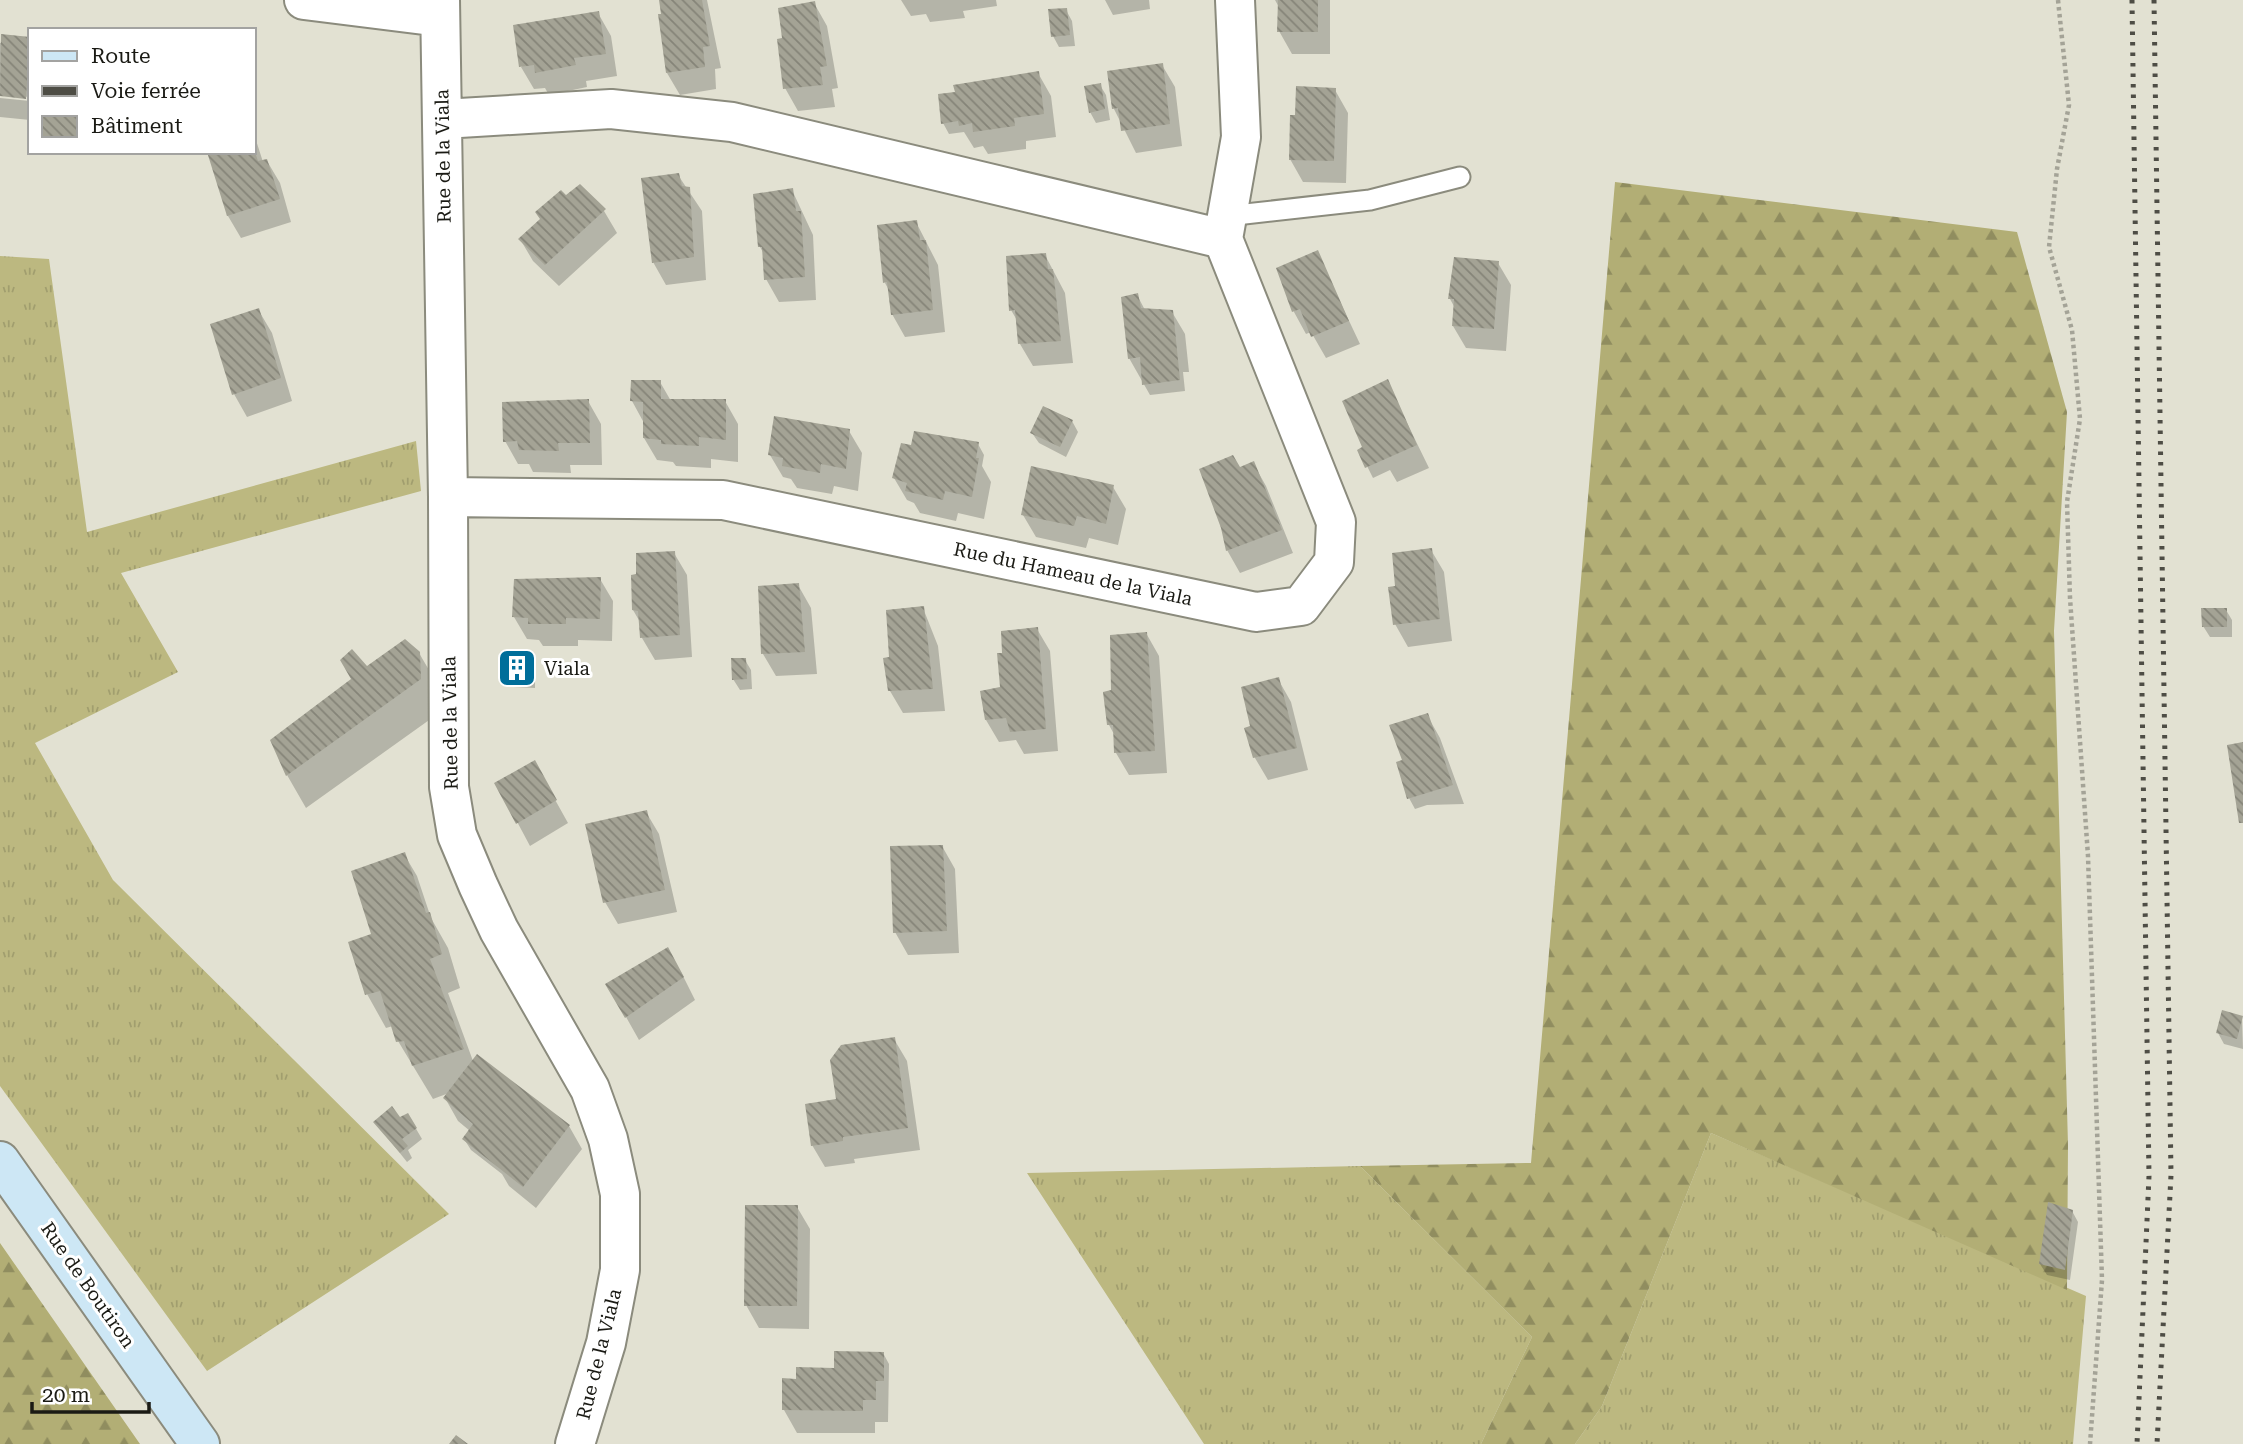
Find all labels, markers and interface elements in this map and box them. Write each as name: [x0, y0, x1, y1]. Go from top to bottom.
legend: [28, 28, 256, 154]
text: Route: [91, 44, 150, 68]
text: Voie ferrée: [91, 79, 201, 103]
street label: Rue de la Viala: [430, 88, 456, 223]
text: Bâtiment: [91, 114, 183, 138]
street label: Rue du Hameau de la Viala: [952, 537, 1195, 611]
building icon: Viala: [496, 647, 538, 689]
street label: Rue de la Viala: [437, 655, 463, 790]
place label: Viala: [544, 657, 591, 680]
street label: Rue de Boutiron: [36, 1218, 140, 1352]
street label: Rue de la Viala: [572, 1285, 627, 1422]
scale bar: [32, 1370, 149, 1414]
text: 20 m: [42, 1383, 90, 1407]

